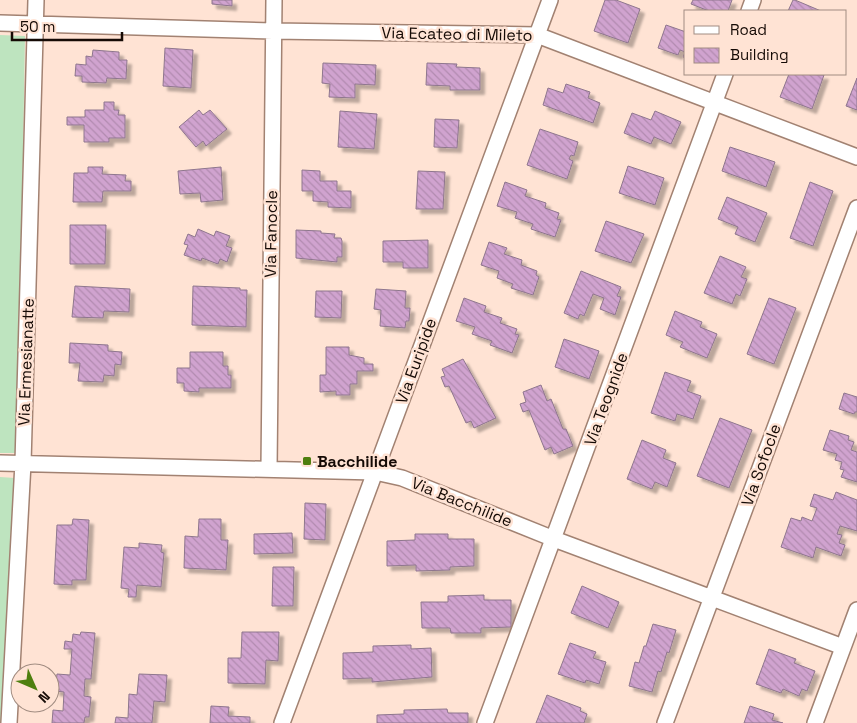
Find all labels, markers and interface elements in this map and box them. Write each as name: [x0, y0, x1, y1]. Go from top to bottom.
scale bar: [12, 10, 122, 42]
legend: [684, 10, 847, 75]
text: 50 m: [20, 17, 55, 36]
text: Road: [730, 20, 767, 39]
street label: Via Ecateo di Mileto: [381, 22, 533, 46]
text: Building: [730, 45, 789, 64]
street label: Via Fanocle: [260, 190, 282, 278]
street label: Via Ermesianatte: [13, 298, 39, 426]
street label: Via Euripide: [391, 315, 441, 407]
street label: Via Teognide: [579, 350, 633, 448]
street label: Via Sofocle: [736, 421, 786, 509]
place label: Bacchilide: [317, 451, 398, 472]
marker: Bacchilide: [301, 455, 313, 467]
street label: Via Bacchilide: [408, 472, 516, 532]
north arrow: [10, 663, 60, 713]
text: N: [35, 688, 54, 707]

